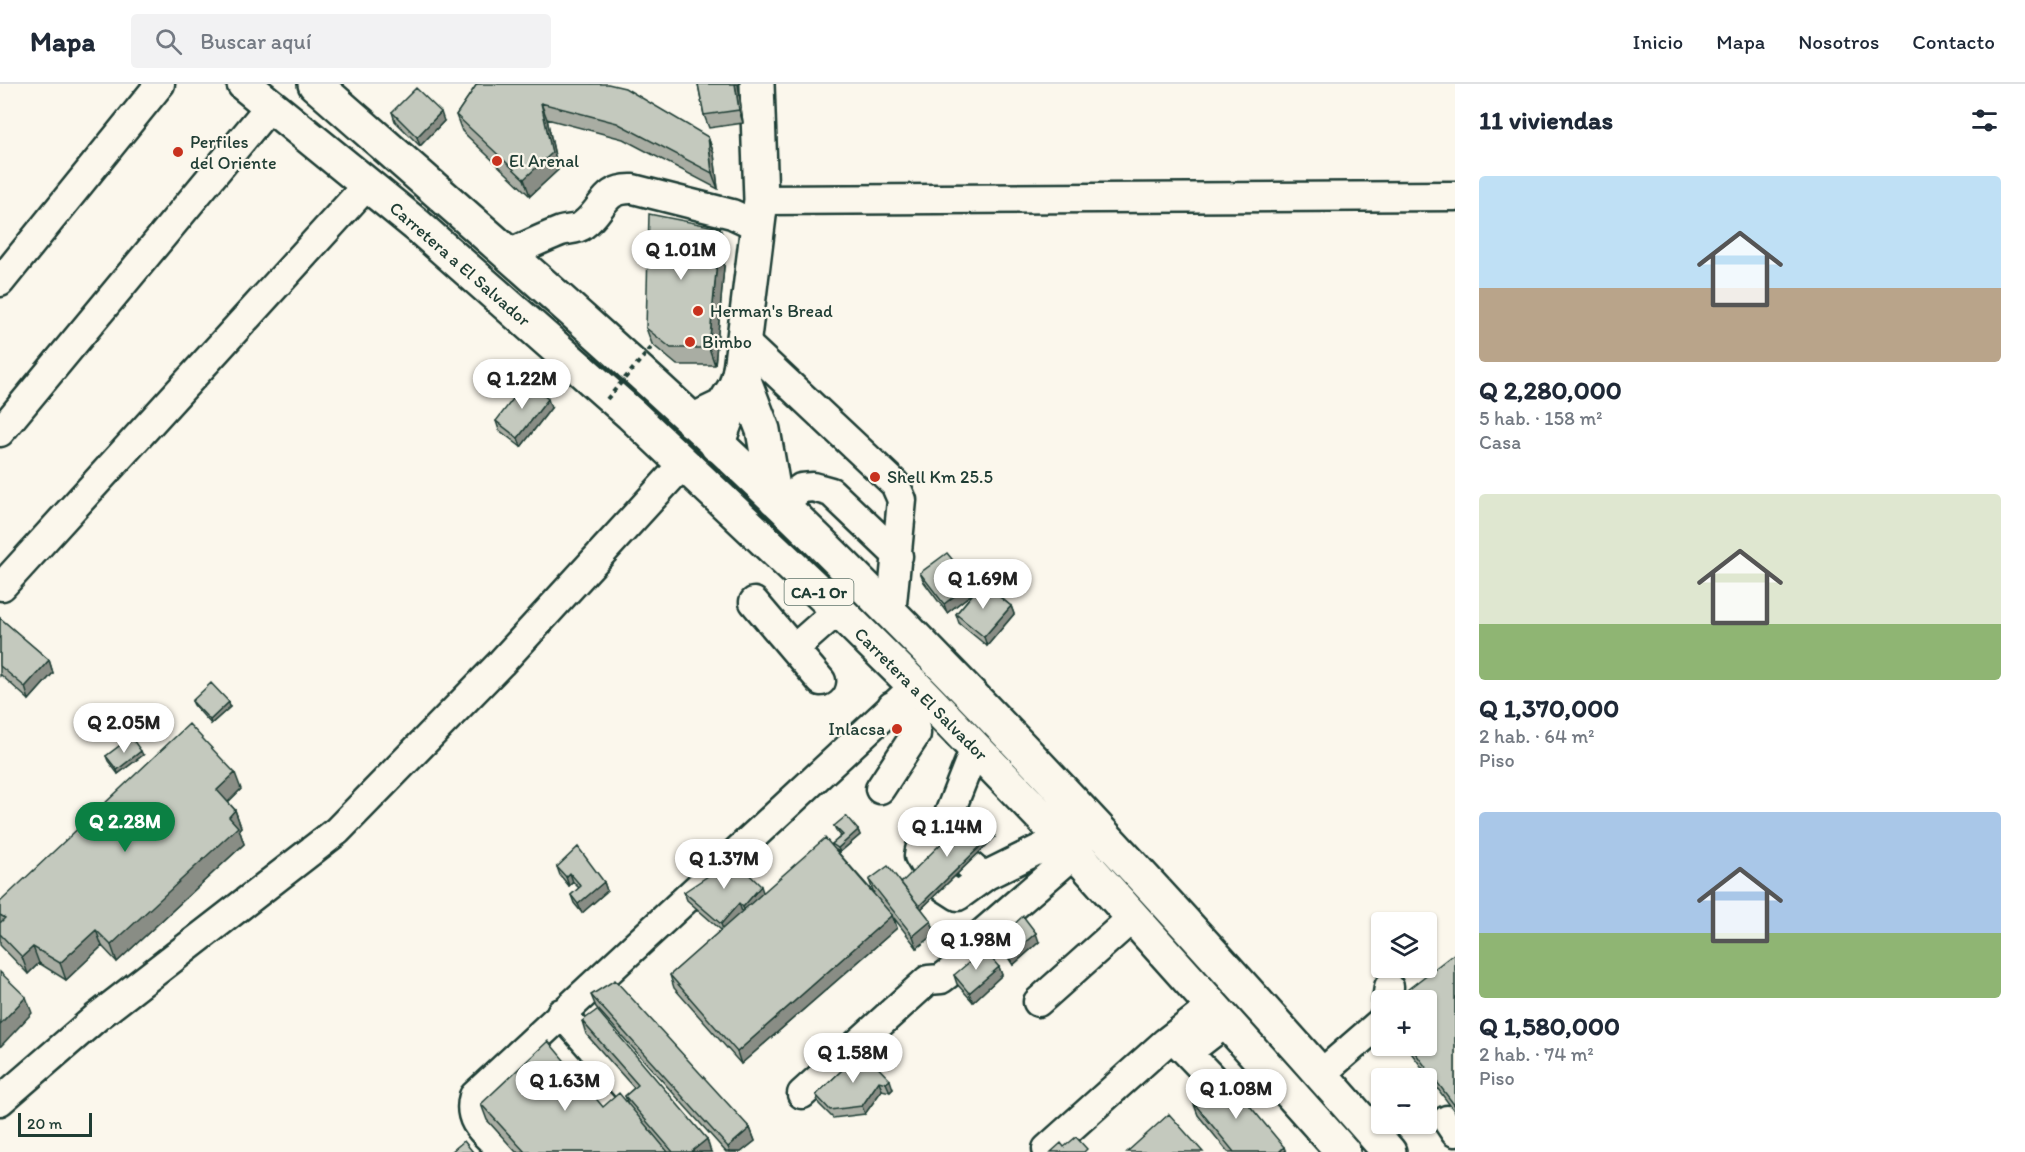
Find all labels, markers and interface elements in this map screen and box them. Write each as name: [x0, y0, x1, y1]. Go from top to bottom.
search box: [131, 14, 551, 68]
text: Mapa: [30, 24, 95, 58]
icon: search: [152, 25, 185, 58]
text: Buscar aquí: [200, 28, 311, 55]
text: Inicio: [1633, 29, 1683, 54]
text: Mapa: [1716, 29, 1765, 54]
text: Nosotros: [1798, 29, 1879, 54]
text: Contacto: [1912, 29, 1995, 54]
text: 11 viviendas: [1479, 104, 1613, 136]
icon: filters: [1968, 104, 2001, 137]
place label: Perfiles del Oriente: [190, 131, 277, 174]
marker: Perfiles del Oriente: [171, 145, 185, 159]
place label: El Arenal: [509, 150, 579, 172]
marker: El Arenal: [490, 154, 504, 168]
street label: Carretera a El Salvador: [385, 197, 536, 332]
icon: home: [1686, 215, 1794, 323]
pin: Q 1.01M: [626, 230, 736, 281]
text: Q 1.01M: [646, 237, 716, 261]
place label: Herman's Bread: [710, 300, 833, 322]
marker: Herman's Bread: [691, 304, 705, 318]
place label: Bimbo: [702, 331, 752, 353]
marker: Bimbo: [683, 335, 697, 349]
pin: Q 1.22M: [467, 359, 577, 410]
text: Q 1.22M: [487, 366, 557, 390]
text: Q 2,280,000: [1479, 374, 1622, 406]
text: 5 hab. · 158 m²: [1479, 406, 1603, 430]
text: Casa: [1479, 430, 1521, 454]
place label: Shell Km 25.5: [887, 466, 993, 488]
marker: Shell Km 25.5: [868, 470, 882, 484]
icon: home: [1686, 533, 1794, 641]
pin: Q 1.69M: [928, 559, 1038, 610]
text: Q 1.69M: [948, 566, 1018, 590]
road number: CA-1 Or: [784, 579, 854, 605]
street label: Carretera a El Salvador: [850, 623, 993, 766]
text: Q 1,370,000: [1479, 692, 1619, 724]
pin: Q 2.05M: [69, 703, 179, 754]
text: Q 2.05M: [87, 710, 161, 734]
place label: Inlacsa: [828, 718, 885, 740]
marker: Inlacsa: [890, 722, 904, 736]
text: 2 hab. · 64 m²: [1479, 724, 1594, 748]
text: Piso: [1479, 748, 1515, 772]
pin: Q 2.28M: [70, 802, 180, 853]
pin: Q 1.14M: [892, 807, 1002, 858]
text: Q 2.28M: [89, 809, 161, 833]
text: Q 1.14M: [912, 814, 982, 838]
pin: Q 1.37M: [669, 839, 779, 890]
text: Q 1.37M: [689, 846, 759, 870]
icon: home: [1686, 851, 1794, 959]
map controls: [1371, 912, 1437, 1134]
button: layers: [1371, 912, 1437, 978]
pin: Q 1.98M: [921, 920, 1031, 971]
text: Q 1.98M: [941, 927, 1011, 951]
button: +: [1371, 990, 1437, 1056]
text: Q 1,580,000: [1479, 1010, 1620, 1042]
pin: Q 1.58M: [798, 1033, 908, 1084]
text: Q 1.58M: [818, 1040, 888, 1064]
text: 2 hab. · 74 m²: [1479, 1042, 1594, 1066]
pin: Q 1.63M: [510, 1061, 620, 1112]
text: Piso: [1479, 1066, 1515, 1090]
text: Q 1.63M: [530, 1068, 600, 1092]
button: −: [1371, 1068, 1437, 1134]
pin: Q 1.08M: [1181, 1069, 1291, 1120]
text: Q 1.08M: [1200, 1076, 1272, 1100]
scale bar: [18, 1110, 92, 1138]
text: 20 m: [27, 1114, 62, 1133]

